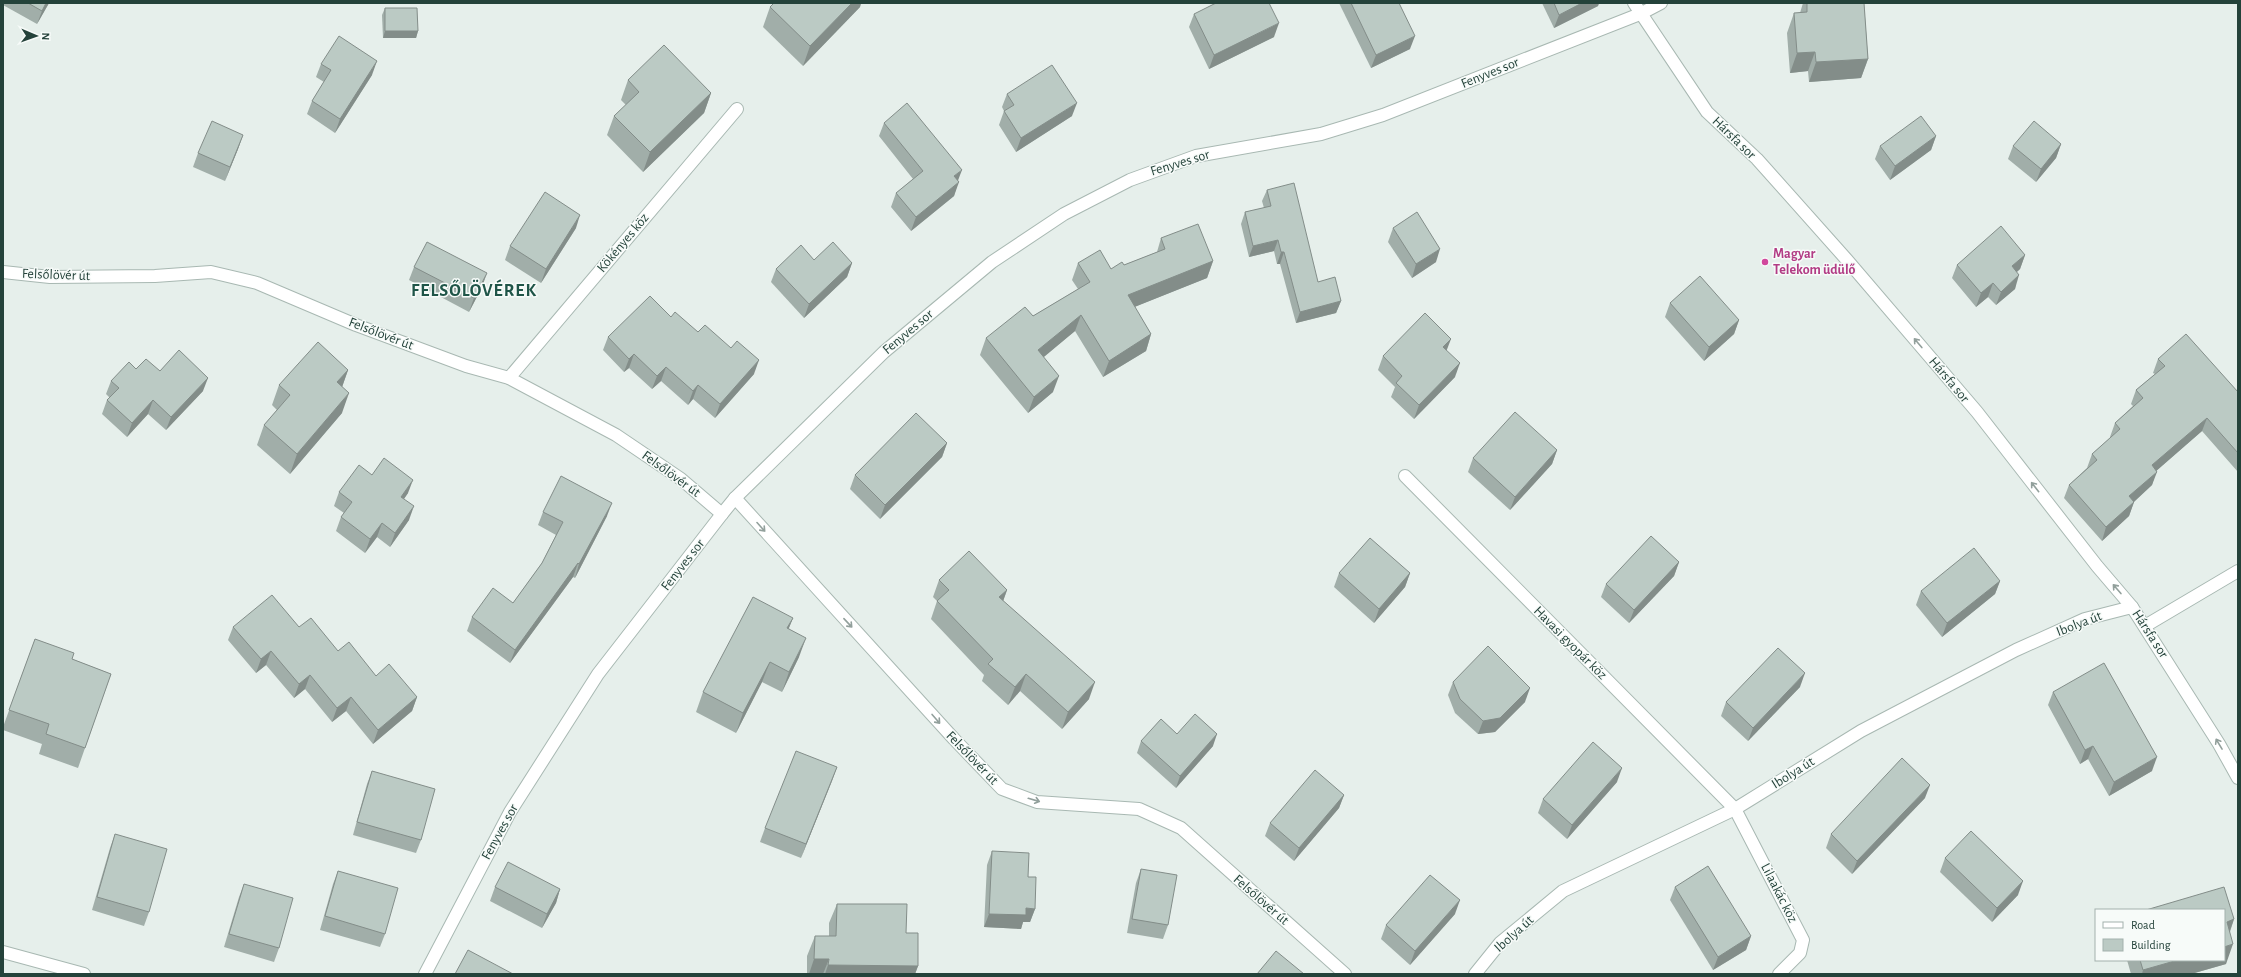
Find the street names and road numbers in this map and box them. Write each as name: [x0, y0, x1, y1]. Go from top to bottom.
street label: Fenyves sor: [1459, 55, 1521, 91]
street label: Hársfa sor: [1709, 114, 1759, 162]
street label: Fenyves sor: [1149, 147, 1212, 179]
street label: Kökényes köz: [594, 211, 652, 275]
street label: Felsőlövér út: [22, 267, 91, 283]
street label: Fenyves sor: [880, 307, 936, 357]
street label: Felsőlövér út: [347, 315, 416, 353]
street label: Hársfa sor: [1926, 355, 1972, 406]
street label: Felsőlövér út: [639, 448, 703, 500]
street label: Fenyves sor: [659, 536, 708, 593]
street label: Havasi gyopár köz: [1531, 604, 1609, 682]
street label: Hársfa sor: [2129, 607, 2171, 661]
street label: Ibolya út: [2054, 609, 2104, 639]
street label: Felsőlövér út: [943, 729, 1001, 788]
street label: Ibolya út: [1769, 754, 1817, 791]
street label: Fenyves sor: [479, 801, 521, 862]
street label: Lilaakác köz: [1758, 861, 1800, 925]
street label: Felsőlövér út: [1231, 872, 1292, 928]
street label: Ibolya út: [1492, 913, 1537, 955]

